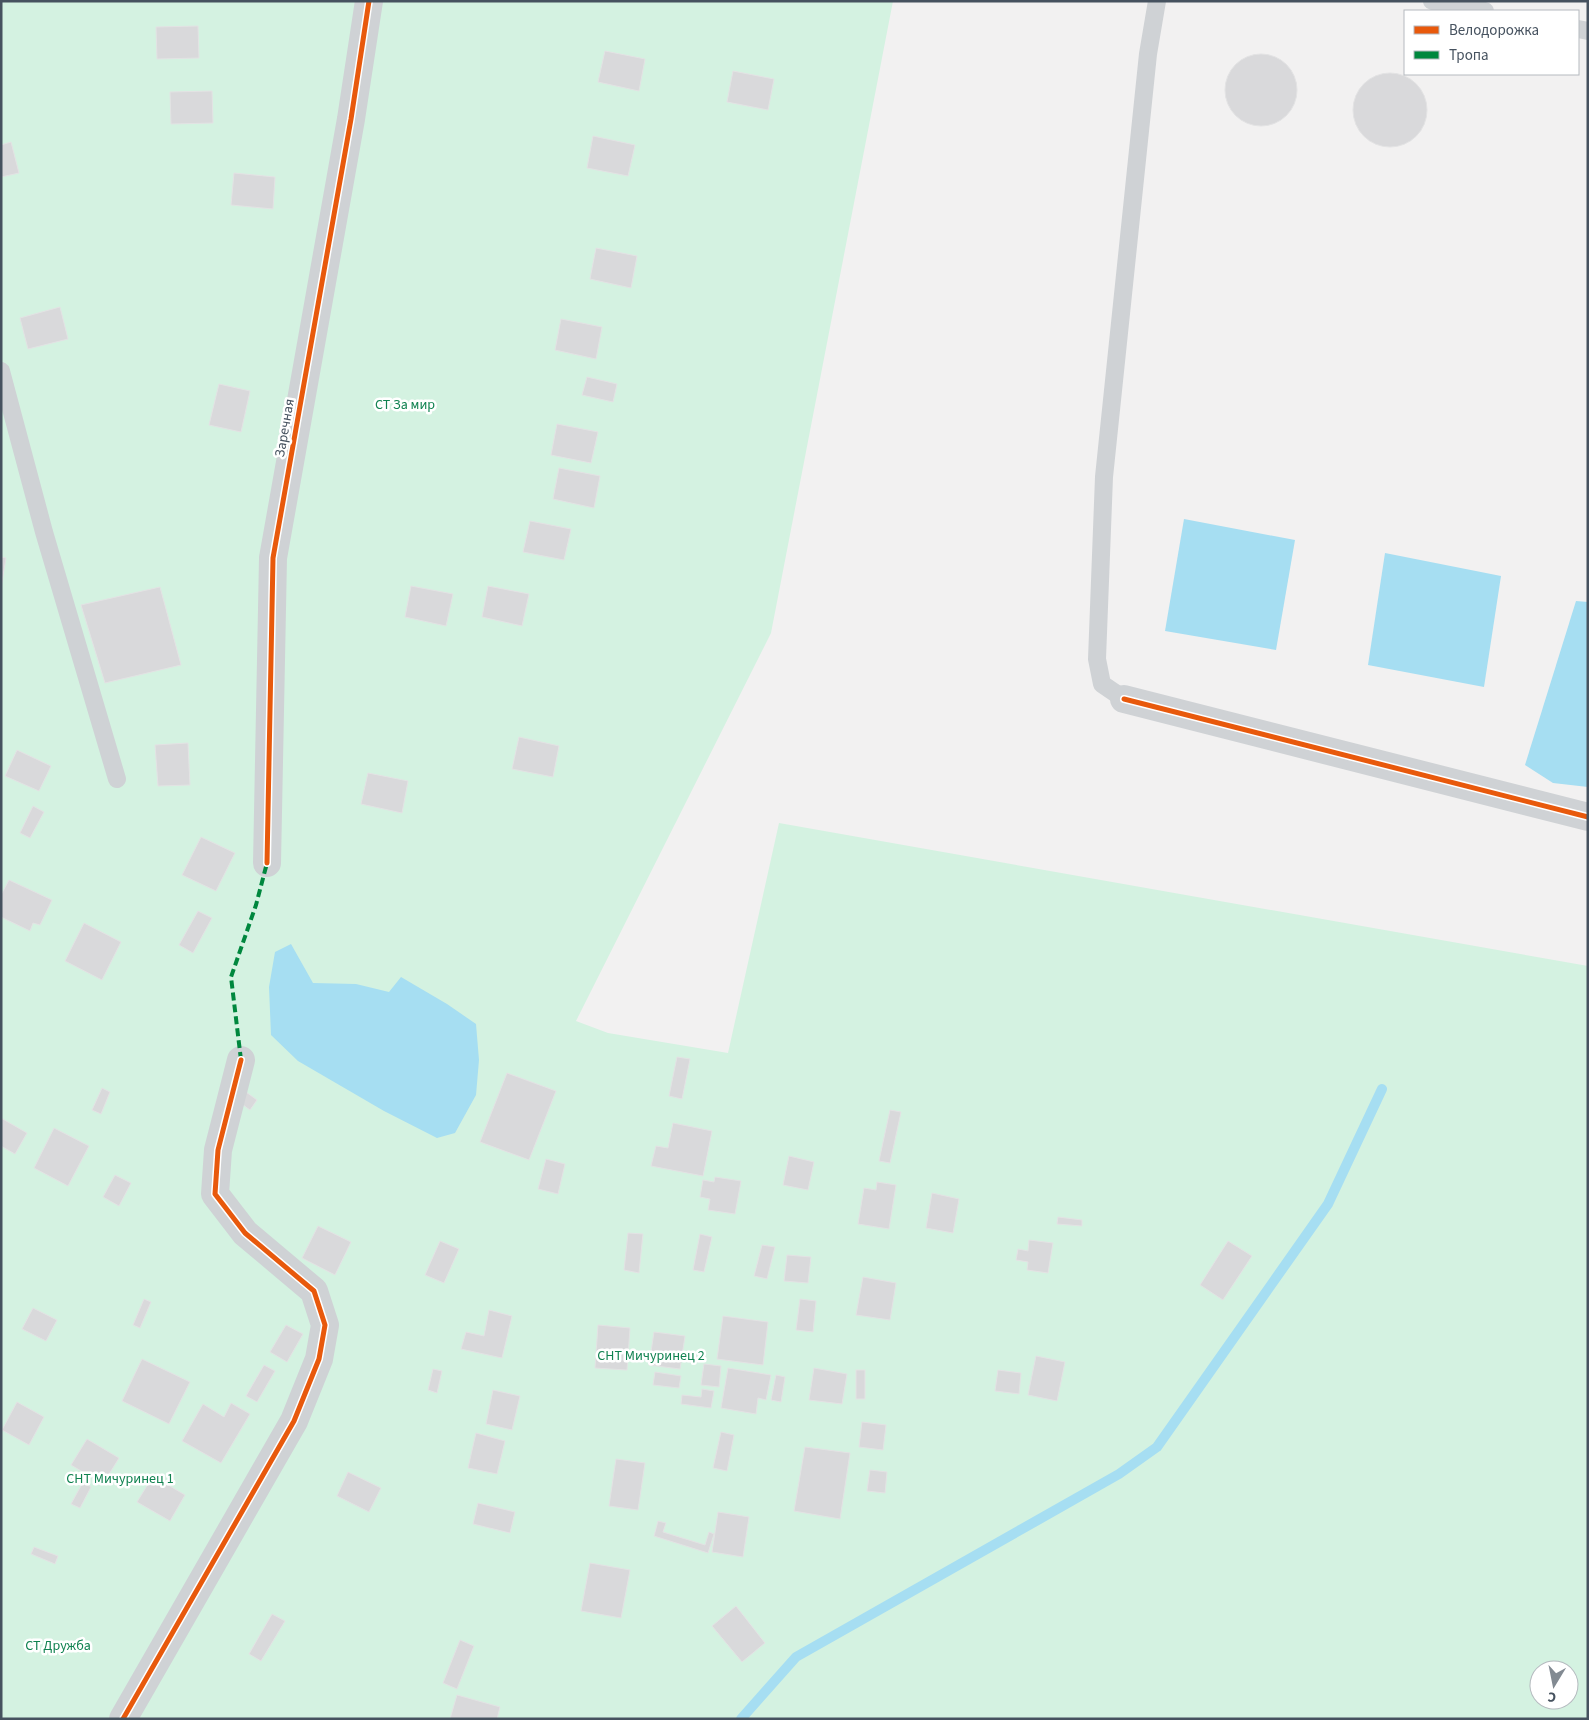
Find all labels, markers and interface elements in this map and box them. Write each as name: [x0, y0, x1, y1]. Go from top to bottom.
legend: [1404, 10, 1579, 75]
text: Велодорожка: [1449, 20, 1539, 41]
text: Тропа: [1449, 45, 1489, 66]
park label: СТ За мир: [375, 395, 435, 415]
street label: Заречная: [270, 397, 300, 459]
park label: СНТ Мичуринец 2: [597, 1346, 705, 1366]
park label: СНТ Мичуринец 1: [66, 1469, 174, 1489]
park label: СТ Дружба: [25, 1636, 91, 1656]
north arrow: [1529, 1660, 1579, 1710]
text: С: [1546, 1686, 1558, 1707]

